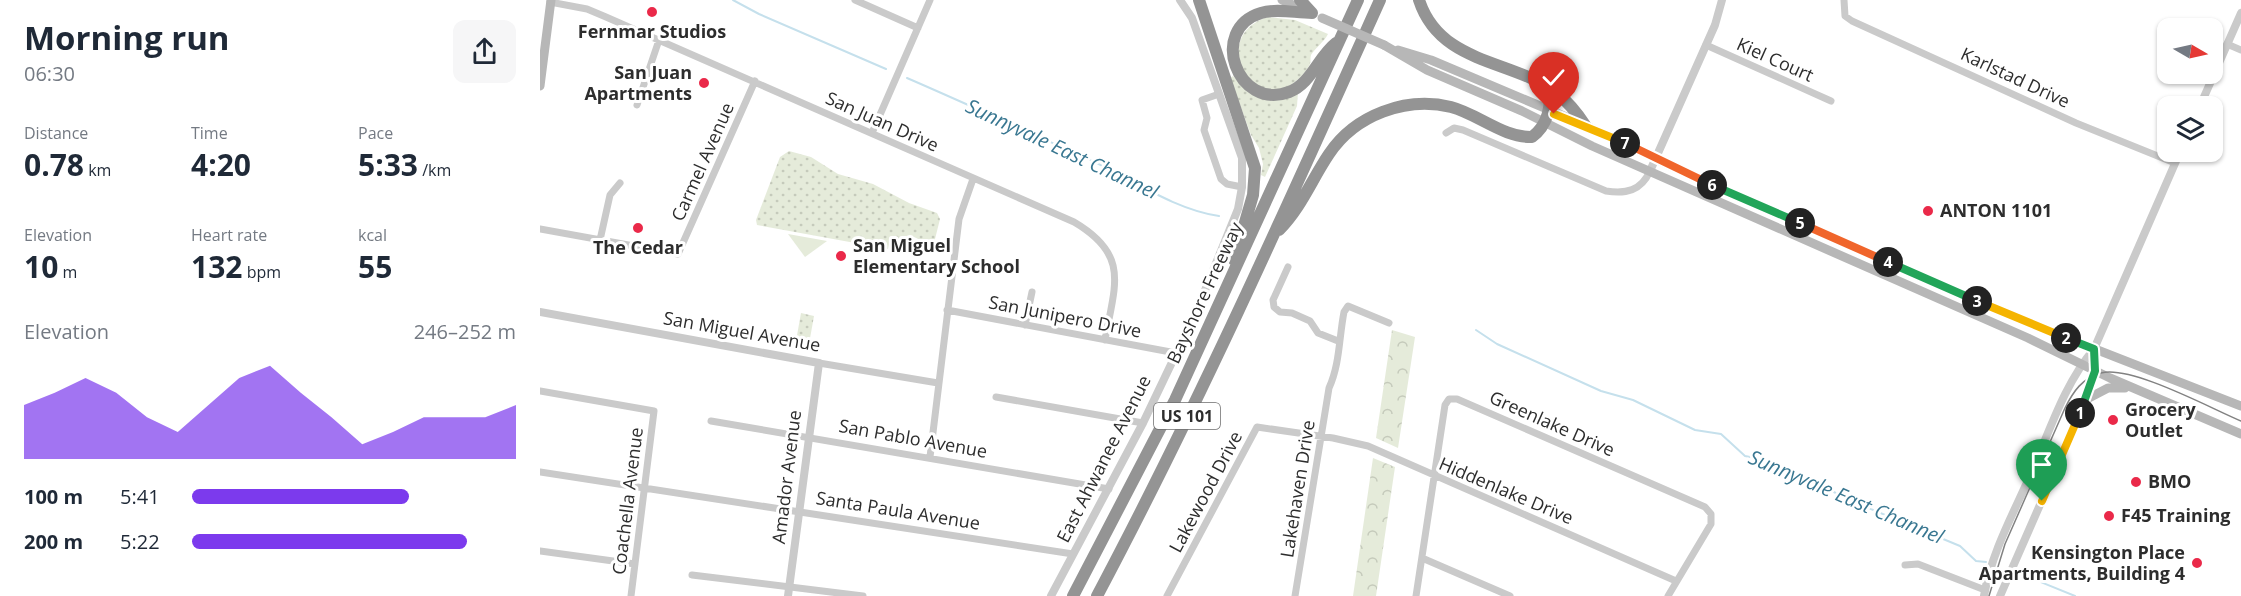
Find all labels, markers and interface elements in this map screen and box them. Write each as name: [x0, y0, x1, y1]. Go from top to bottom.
marker: Fernmar Studios: [645, 5, 659, 19]
text: Morning run: [24, 15, 230, 60]
north arrow: [2157, 18, 2223, 84]
map controls: [2157, 18, 2223, 162]
place label: Fernmar Studios: [578, 19, 726, 43]
button: share: [453, 20, 516, 83]
street label: Kiel Court: [1733, 31, 1818, 87]
street label: Karlstad Drive: [1957, 41, 2074, 113]
pin: [1528, 52, 1579, 114]
text: 06:30: [24, 60, 75, 87]
place label: San Juan Apartments: [584, 60, 692, 105]
icon: check: [1537, 61, 1570, 94]
marker: San Juan Apartments: [697, 76, 711, 90]
street label: San Juan Drive: [822, 85, 943, 157]
water label: Sunnyvale East Channel: [962, 92, 1164, 205]
button: layers: [2157, 96, 2223, 162]
street label: Carmel Avenue: [665, 99, 739, 225]
text: Distance: [24, 122, 88, 144]
text: Time: [191, 122, 228, 144]
text: Pace: [358, 122, 393, 144]
pin: 7: [1610, 128, 1640, 158]
text: 7: [1620, 132, 1630, 154]
text: 0.78: [24, 144, 84, 185]
text: 4:20: [191, 144, 251, 185]
text: 5:33: [358, 144, 418, 185]
text: km: [84, 159, 111, 181]
text: /km: [418, 159, 451, 181]
pin: 6: [1697, 170, 1727, 200]
text: 6: [1707, 174, 1717, 196]
place label: ANTON 1101: [1940, 198, 2052, 222]
marker: ANTON 1101: [1921, 204, 1935, 218]
pin: 5: [1785, 208, 1815, 238]
text: 5: [1795, 212, 1805, 234]
street label: Bayshore Freeway: [1161, 217, 1248, 367]
marker: The Cedar: [631, 221, 645, 235]
text: Elevation: [24, 224, 92, 246]
text: Heart rate: [191, 224, 267, 246]
text: kcal: [358, 224, 387, 246]
place label: San Miguel Elementary School: [853, 233, 1020, 278]
place label: The Cedar: [593, 235, 683, 259]
text: 10: [24, 246, 58, 287]
text: 132: [191, 246, 242, 287]
text: 55: [358, 246, 392, 287]
pin: 4: [1873, 247, 1903, 277]
marker: San Miguel Elementary School: [834, 249, 848, 263]
text: 4: [1883, 251, 1893, 273]
text: m: [58, 261, 77, 283]
text: bpm: [242, 261, 281, 283]
pin: 3: [1962, 286, 1992, 316]
street label: San Junipero Drive: [987, 289, 1144, 343]
text: 3: [1972, 290, 1982, 312]
street label: San Miguel Avenue: [662, 305, 823, 357]
text: Elevation: [24, 318, 109, 345]
text: 246–252 m: [414, 318, 516, 345]
pin: 2: [2051, 323, 2081, 353]
text: 2: [2061, 327, 2071, 349]
street label: East Ahwanee Avenue: [1051, 371, 1156, 546]
street label: Greenlake Drive: [1486, 385, 1619, 461]
place label: Grocery Outlet: [2125, 397, 2196, 442]
pin: 1: [2065, 398, 2095, 428]
text: 1: [2075, 402, 2085, 424]
road number: US 101: [1154, 403, 1220, 429]
street label: Amador Avenue: [766, 409, 806, 545]
street label: San Pablo Avenue: [837, 413, 989, 463]
marker: Grocery Outlet: [2106, 413, 2120, 427]
street label: Lakehaven Drive: [1274, 418, 1320, 559]
street label: Coachella Avenue: [606, 426, 648, 576]
street label: Lakewood Drive: [1163, 427, 1247, 556]
pin: [2016, 439, 2067, 501]
water label: Sunnyvale East Channel: [1745, 443, 1949, 550]
icon: arrive: [2025, 448, 2058, 481]
street label: Hiddenlake Drive: [1435, 451, 1577, 529]
place label: BMO: [2148, 469, 2191, 493]
marker: BMO: [2129, 475, 2143, 489]
text: 100 m: [24, 483, 83, 510]
text: 5:41: [120, 483, 160, 510]
street label: Santa Paula Avenue: [814, 485, 982, 535]
place label: F45 Training: [2121, 503, 2230, 527]
marker: F45 Training: [2102, 509, 2116, 523]
text: 200 m: [24, 528, 83, 555]
text: 5:22: [120, 528, 160, 555]
place label: Kensington Place Apartments, Building 4: [1979, 540, 2185, 585]
marker: Kensington Place Apartments, Building 4: [2190, 556, 2204, 570]

